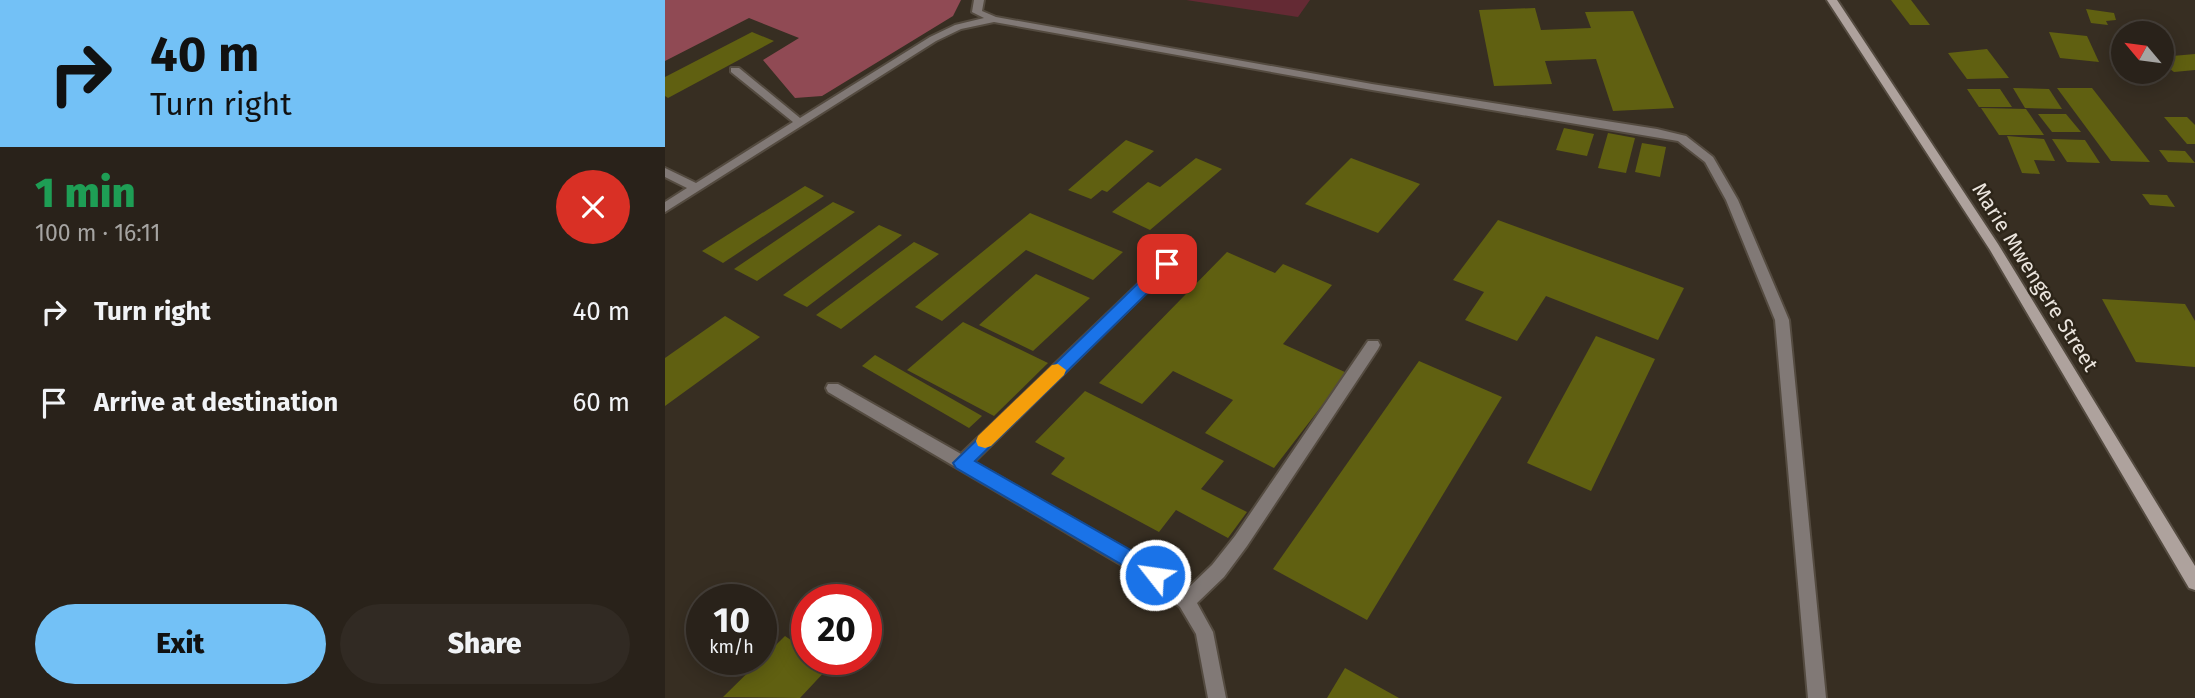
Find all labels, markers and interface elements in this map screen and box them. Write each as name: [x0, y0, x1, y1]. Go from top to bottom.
north arrow: [2111, 21, 2173, 84]
map controls: [2111, 21, 2174, 84]
text: 40 m: [150, 25, 259, 84]
icon: right: [35, 28, 126, 119]
text: Turn right: [150, 85, 292, 123]
text: 1 min: [35, 168, 136, 218]
button: close: [556, 170, 630, 244]
street label: Marie Mwengere Street: [1966, 178, 2104, 376]
text: 100 m · 16:11: [35, 219, 161, 247]
pin: [1137, 234, 1197, 294]
icon: arrive: [1148, 245, 1186, 283]
icon: right: [35, 293, 73, 331]
text: Turn right: [94, 296, 211, 327]
text: 40 m: [572, 296, 630, 327]
icon: arrive: [35, 384, 73, 422]
text: Arrive at destination: [94, 387, 338, 418]
text: 60 m: [572, 387, 630, 418]
position arrow: [1118, 538, 1192, 612]
speed limit sign: 20: [791, 584, 882, 675]
text: 10: [713, 599, 750, 641]
button: Exit: [35, 604, 326, 684]
button: Share: [340, 604, 630, 684]
text: km/h: [709, 636, 754, 658]

